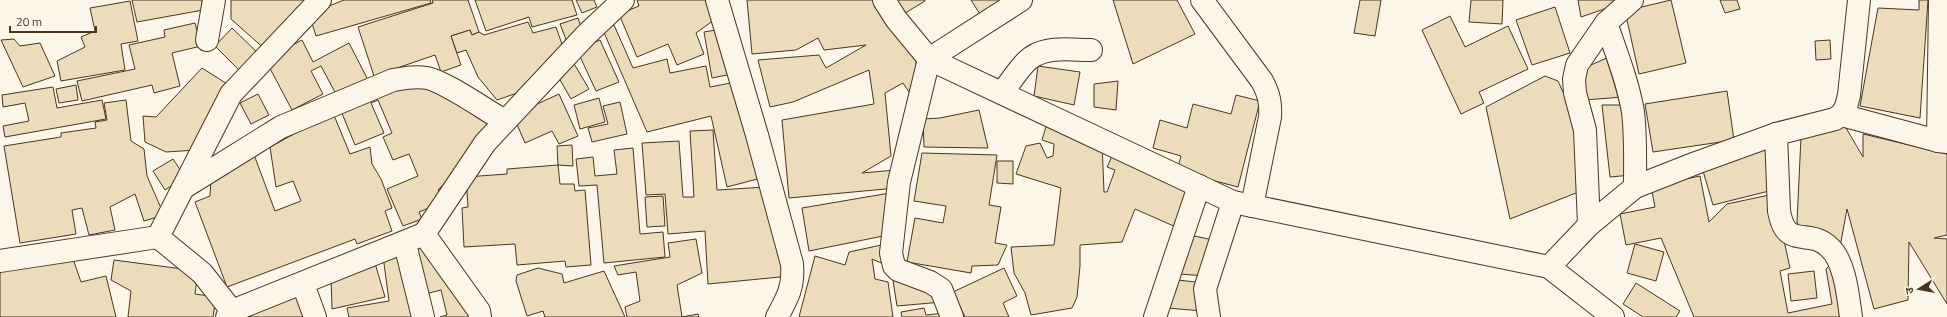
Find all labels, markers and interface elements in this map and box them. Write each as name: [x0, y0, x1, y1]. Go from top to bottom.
scale bar: [10, 8, 96, 34]
text: 20 m: [16, 12, 42, 31]
north arrow: [1899, 269, 1939, 309]
text: उ: [1901, 286, 1918, 296]

